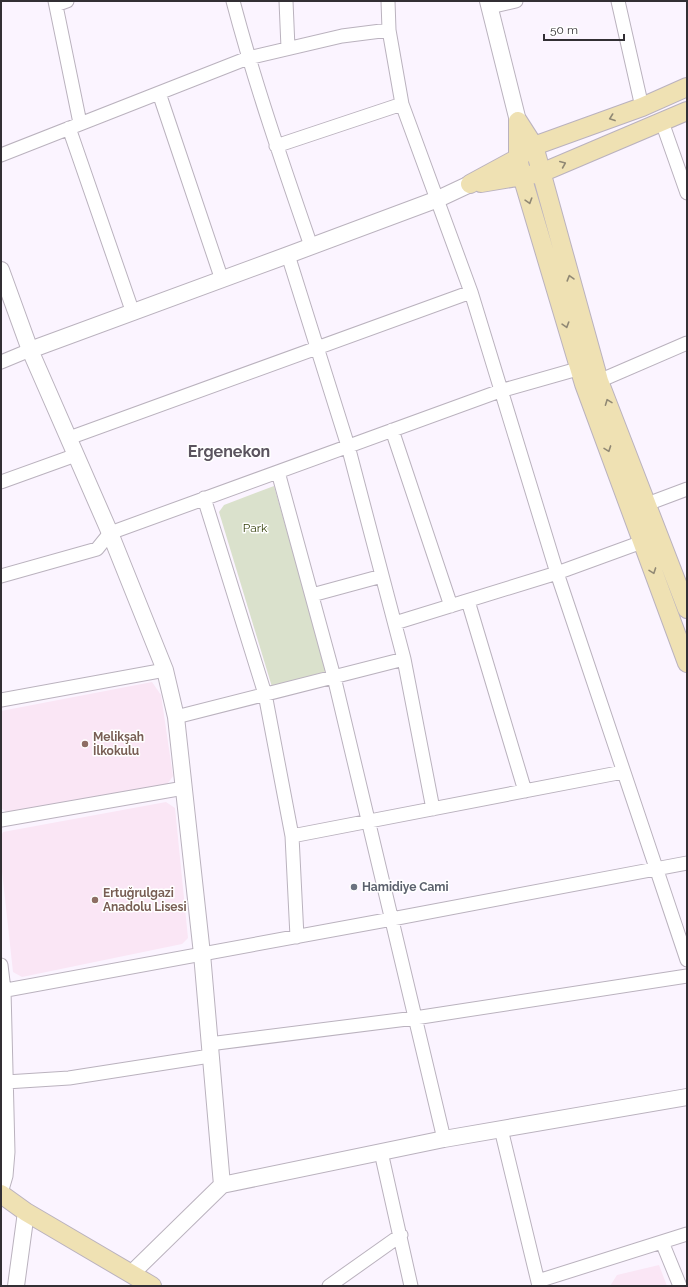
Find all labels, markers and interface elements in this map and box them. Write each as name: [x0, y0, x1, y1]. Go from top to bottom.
scale bar: [544, 16, 624, 42]
text: 50 m: [550, 23, 578, 37]
one-way arrow: [609, 113, 616, 121]
one-way arrow: [558, 161, 566, 169]
one-way arrow: [524, 197, 533, 204]
one-way arrow: [566, 275, 575, 282]
one-way arrow: [561, 322, 570, 329]
one-way arrow: [604, 399, 612, 406]
district label: Ergenekon: [188, 442, 270, 461]
one-way arrow: [603, 445, 612, 452]
park label: Park: [243, 521, 268, 535]
one-way arrow: [648, 567, 657, 574]
place label: Melikşah İlkokulu: [93, 730, 144, 758]
marker: Melikşah İlkokulu: [80, 739, 90, 749]
place label: Hamidiye Cami: [362, 880, 449, 894]
marker: Hamidiye Cami: [349, 882, 359, 892]
place label: Ertuğrulgazi Anadolu Lisesi: [103, 886, 187, 914]
marker: Ertuğrulgazi Anadolu Lisesi: [90, 895, 100, 905]

